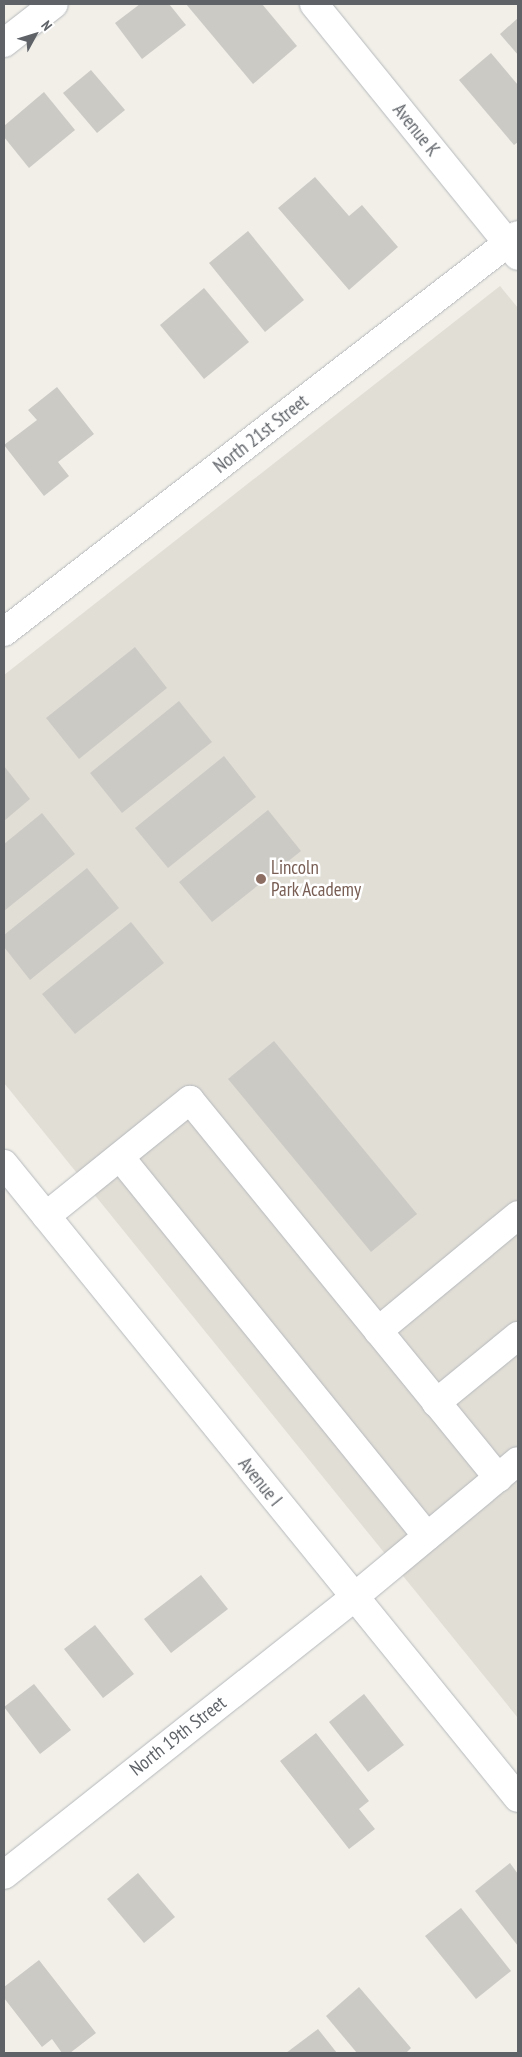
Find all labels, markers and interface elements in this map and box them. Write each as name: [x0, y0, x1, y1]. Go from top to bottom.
north arrow: [10, 10, 60, 60]
text: N: [37, 17, 56, 34]
street label: Avenue K: [388, 99, 444, 161]
street label: North 21st Street: [209, 390, 313, 478]
place label: Lincoln Park Academy: [271, 857, 362, 901]
marker: Lincoln Park Academy: [255, 873, 267, 885]
street label: Avenue I: [233, 1453, 287, 1511]
street label: North 19th Street: [125, 1691, 231, 1781]

